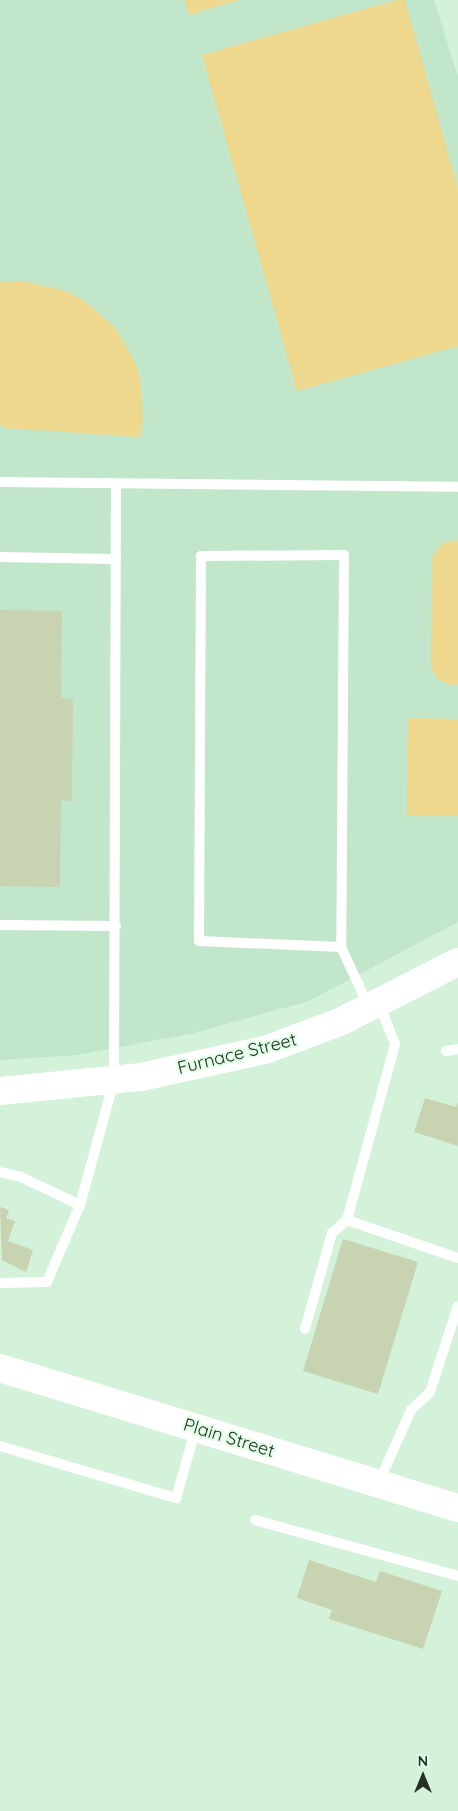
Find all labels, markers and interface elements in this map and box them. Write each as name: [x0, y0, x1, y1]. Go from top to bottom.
street label: Furnace Street: [175, 1029, 299, 1079]
street label: Plain Street: [181, 1414, 277, 1462]
north arrow: [398, 1751, 448, 1801]
text: N: [418, 1752, 428, 1770]

